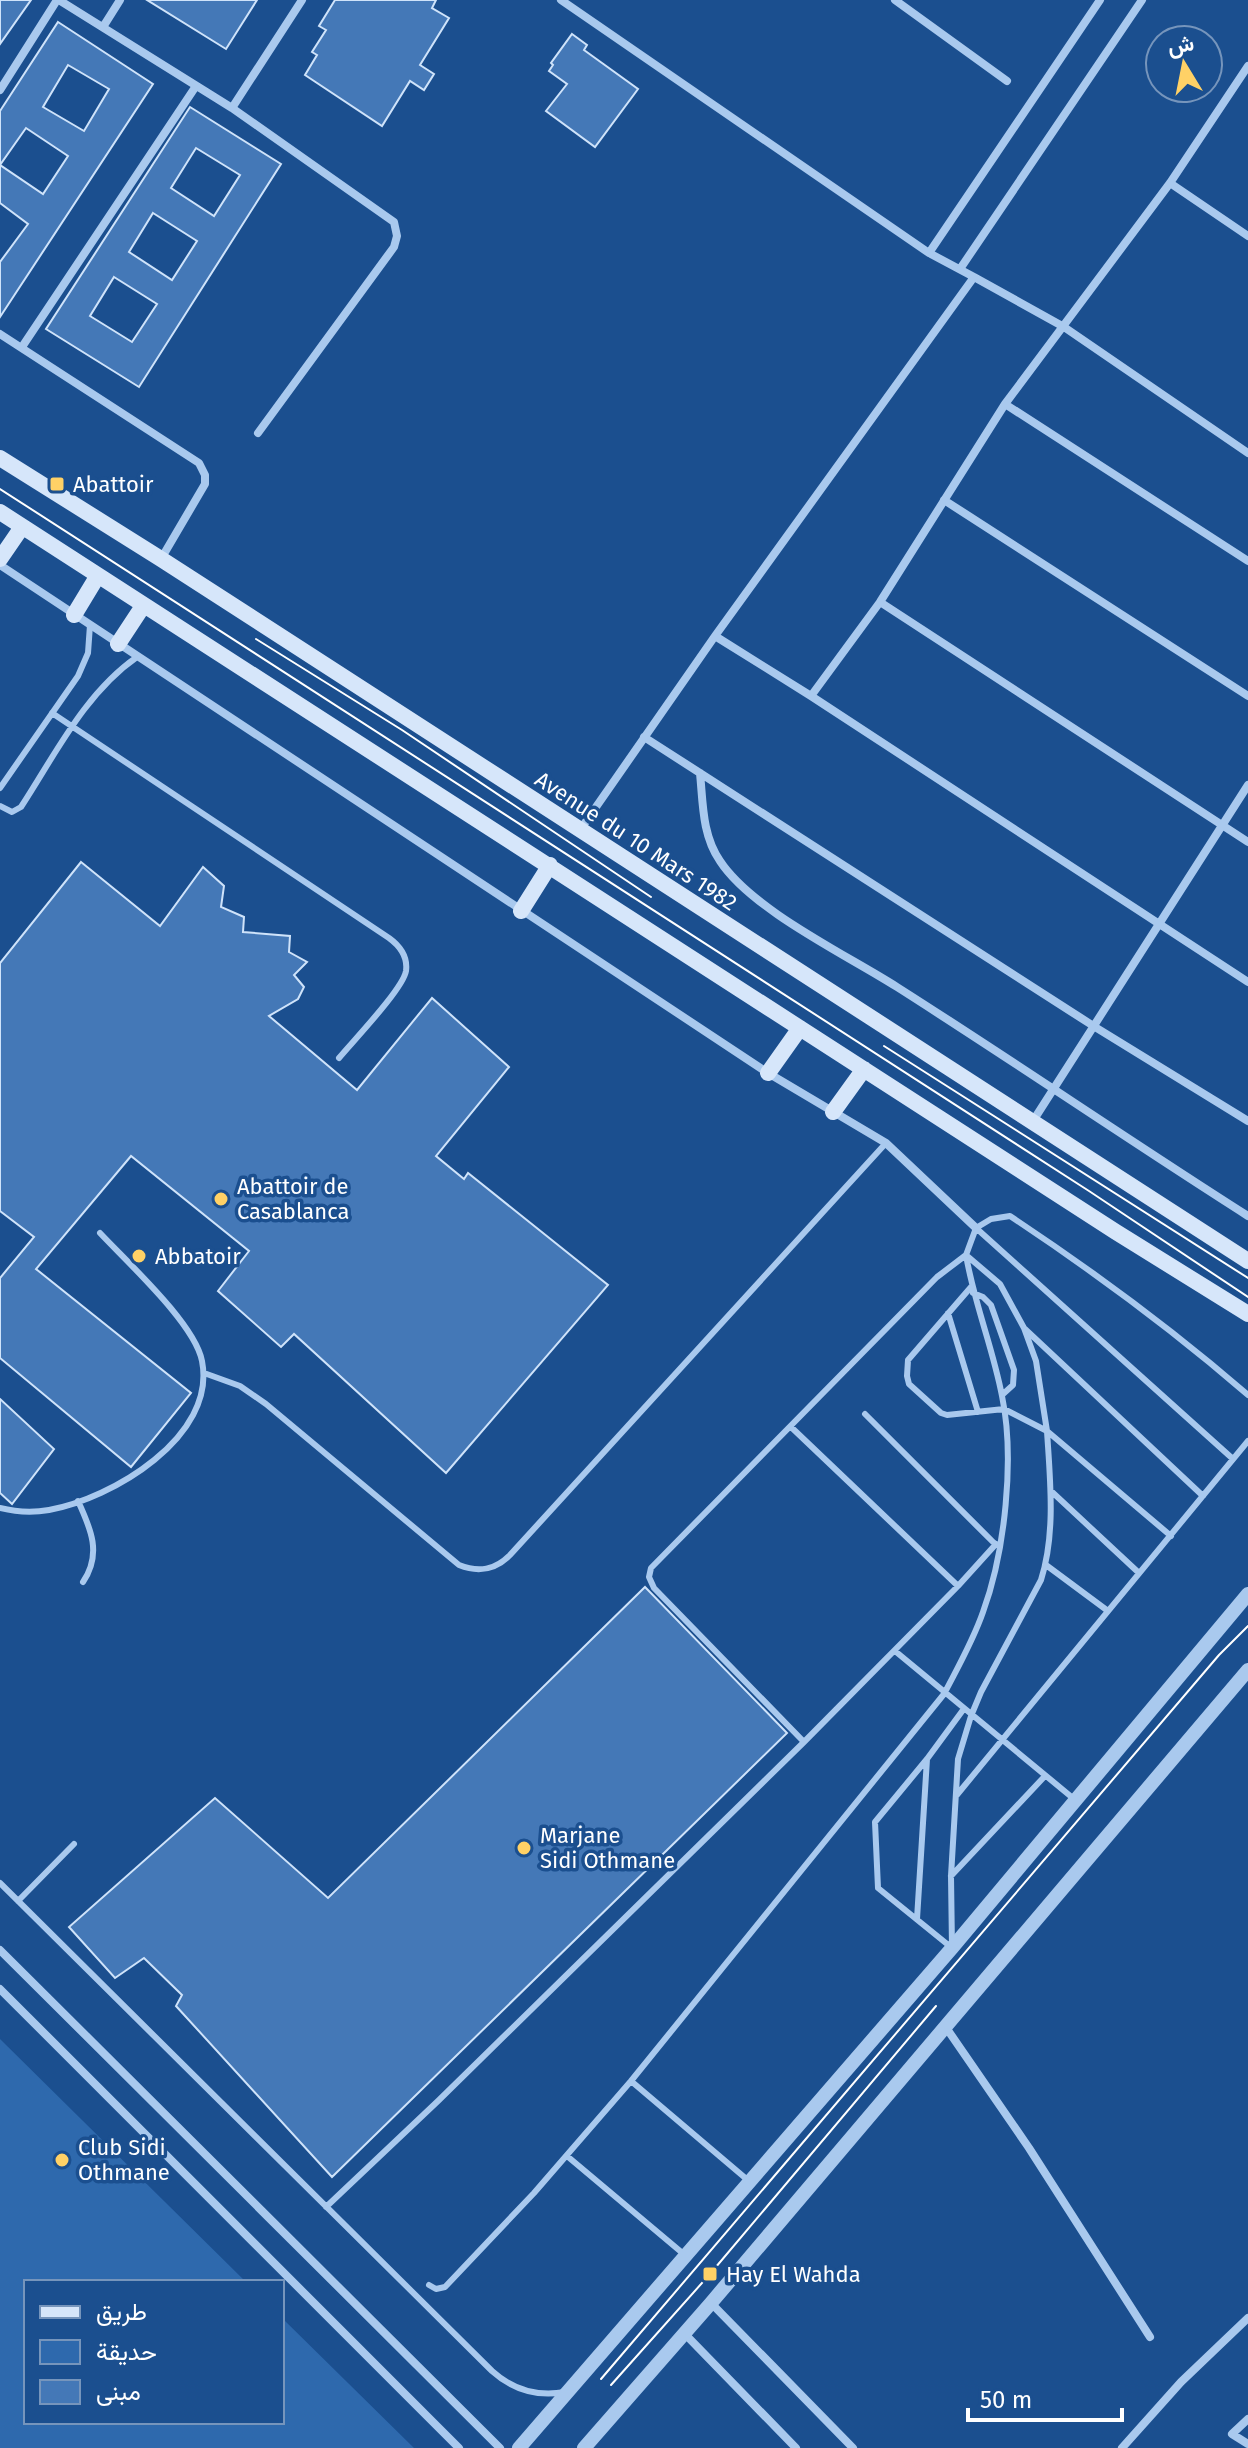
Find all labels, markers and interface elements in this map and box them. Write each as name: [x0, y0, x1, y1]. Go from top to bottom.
north arrow: [1144, 24, 1224, 104]
text: ش: [1165, 29, 1196, 60]
place label: Abattoir: [73, 471, 154, 498]
marker: Abattoir: [48, 475, 66, 493]
street label: Avenue du 10 Mars 1982: [530, 766, 742, 916]
place label: Abattoir de Casablanca: [237, 1173, 349, 1225]
marker: Abattoir de Casablanca: [212, 1190, 230, 1208]
place label: Abbatoir: [155, 1243, 241, 1270]
marker: Abbatoir: [130, 1247, 148, 1265]
place label: Marjane Sidi Othmane: [540, 1822, 675, 1874]
marker: Marjane Sidi Othmane: [515, 1839, 533, 1857]
place label: Club Sidi Othmane: [78, 2134, 170, 2186]
marker: Club Sidi Othmane: [53, 2151, 71, 2169]
place label: Hay El Wahda: [726, 2261, 861, 2288]
marker: Hay El Wahda: [701, 2265, 719, 2283]
legend: [24, 2280, 284, 2424]
text: طريق: [96, 2298, 147, 2327]
text: حديقة: [96, 2338, 157, 2366]
scale bar: [968, 2372, 1122, 2422]
text: مبنى: [96, 2378, 141, 2406]
text: 50 m: [980, 2386, 1032, 2414]

